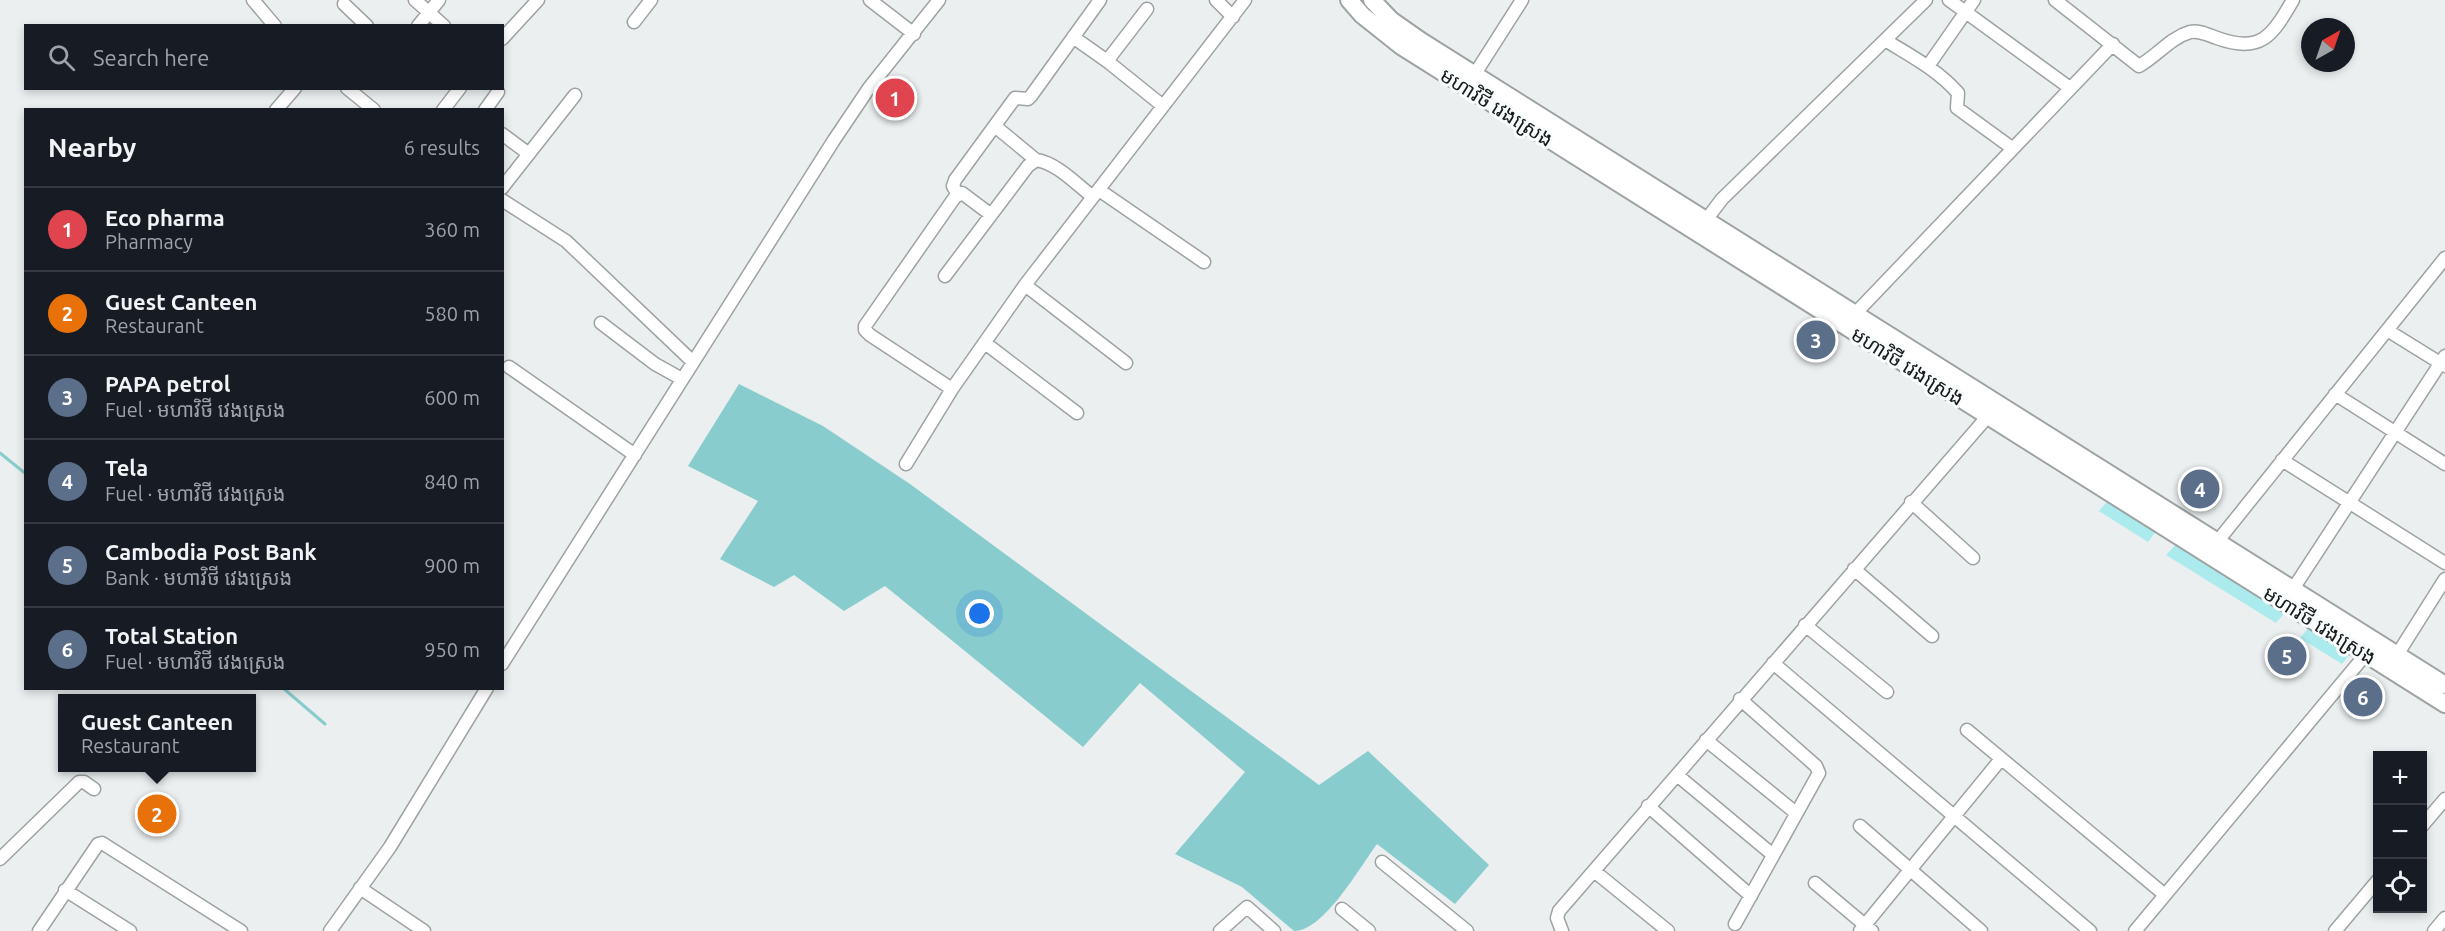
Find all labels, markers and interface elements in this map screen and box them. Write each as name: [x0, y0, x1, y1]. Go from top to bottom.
north arrow: [2301, 18, 2355, 72]
search box: [24, 24, 504, 90]
icon: search: [45, 41, 78, 74]
text: Search here: [93, 45, 209, 70]
street label: មហាវិថី វេងស្រេង: [1436, 63, 1558, 152]
pin: 1: [876, 76, 914, 120]
text: Nearby: [48, 133, 136, 162]
text: 6 results: [404, 136, 480, 159]
text: Eco pharma: [105, 205, 225, 230]
text: 1: [62, 218, 73, 241]
text: 360 m: [424, 218, 480, 241]
text: Pharmacy: [105, 230, 193, 253]
text: Guest Canteen: [105, 289, 257, 314]
text: 2: [62, 302, 73, 325]
text: 580 m: [424, 302, 480, 325]
text: Restaurant: [105, 314, 204, 337]
pin: 3: [1796, 318, 1836, 362]
street label: មហាវិថី វេងស្រេង: [1847, 322, 1969, 411]
text: PAPA petrol: [105, 371, 230, 396]
text: 3: [62, 386, 73, 409]
text: 600 m: [424, 386, 480, 409]
text: Fuel · មហាវិថី វេងស្រេង: [105, 398, 286, 421]
text: Tela: [105, 455, 148, 480]
pin: 4: [2180, 466, 2220, 512]
text: 4: [62, 470, 73, 493]
text: 840 m: [424, 470, 480, 493]
text: Fuel · មហាវិថី វេងស្រេង: [105, 482, 286, 505]
text: Cambodia Post Bank: [105, 539, 317, 564]
text: 5: [62, 554, 73, 577]
text: 900 m: [424, 554, 480, 577]
text: Bank · មហាវិថី វេងស្រេង: [105, 566, 292, 589]
street label: មហាវិថី វេងស្រេង: [2259, 581, 2381, 670]
your location: [965, 599, 994, 628]
text: Total Station: [105, 623, 238, 648]
pin: 5: [2268, 634, 2306, 678]
text: 6: [62, 638, 73, 661]
text: 950 m: [424, 638, 480, 661]
text: Fuel · មហាវិថី វេងស្រេង: [105, 650, 286, 673]
pin: 6: [2344, 674, 2382, 720]
popup: [58, 694, 256, 772]
text: Guest Canteen: [81, 709, 233, 734]
text: Restaurant: [81, 734, 180, 757]
map controls: [2373, 751, 2427, 913]
button: +: [2373, 751, 2427, 805]
pin: 2: [138, 792, 176, 836]
button: −: [2373, 805, 2427, 859]
button: locate: [2373, 859, 2427, 913]

